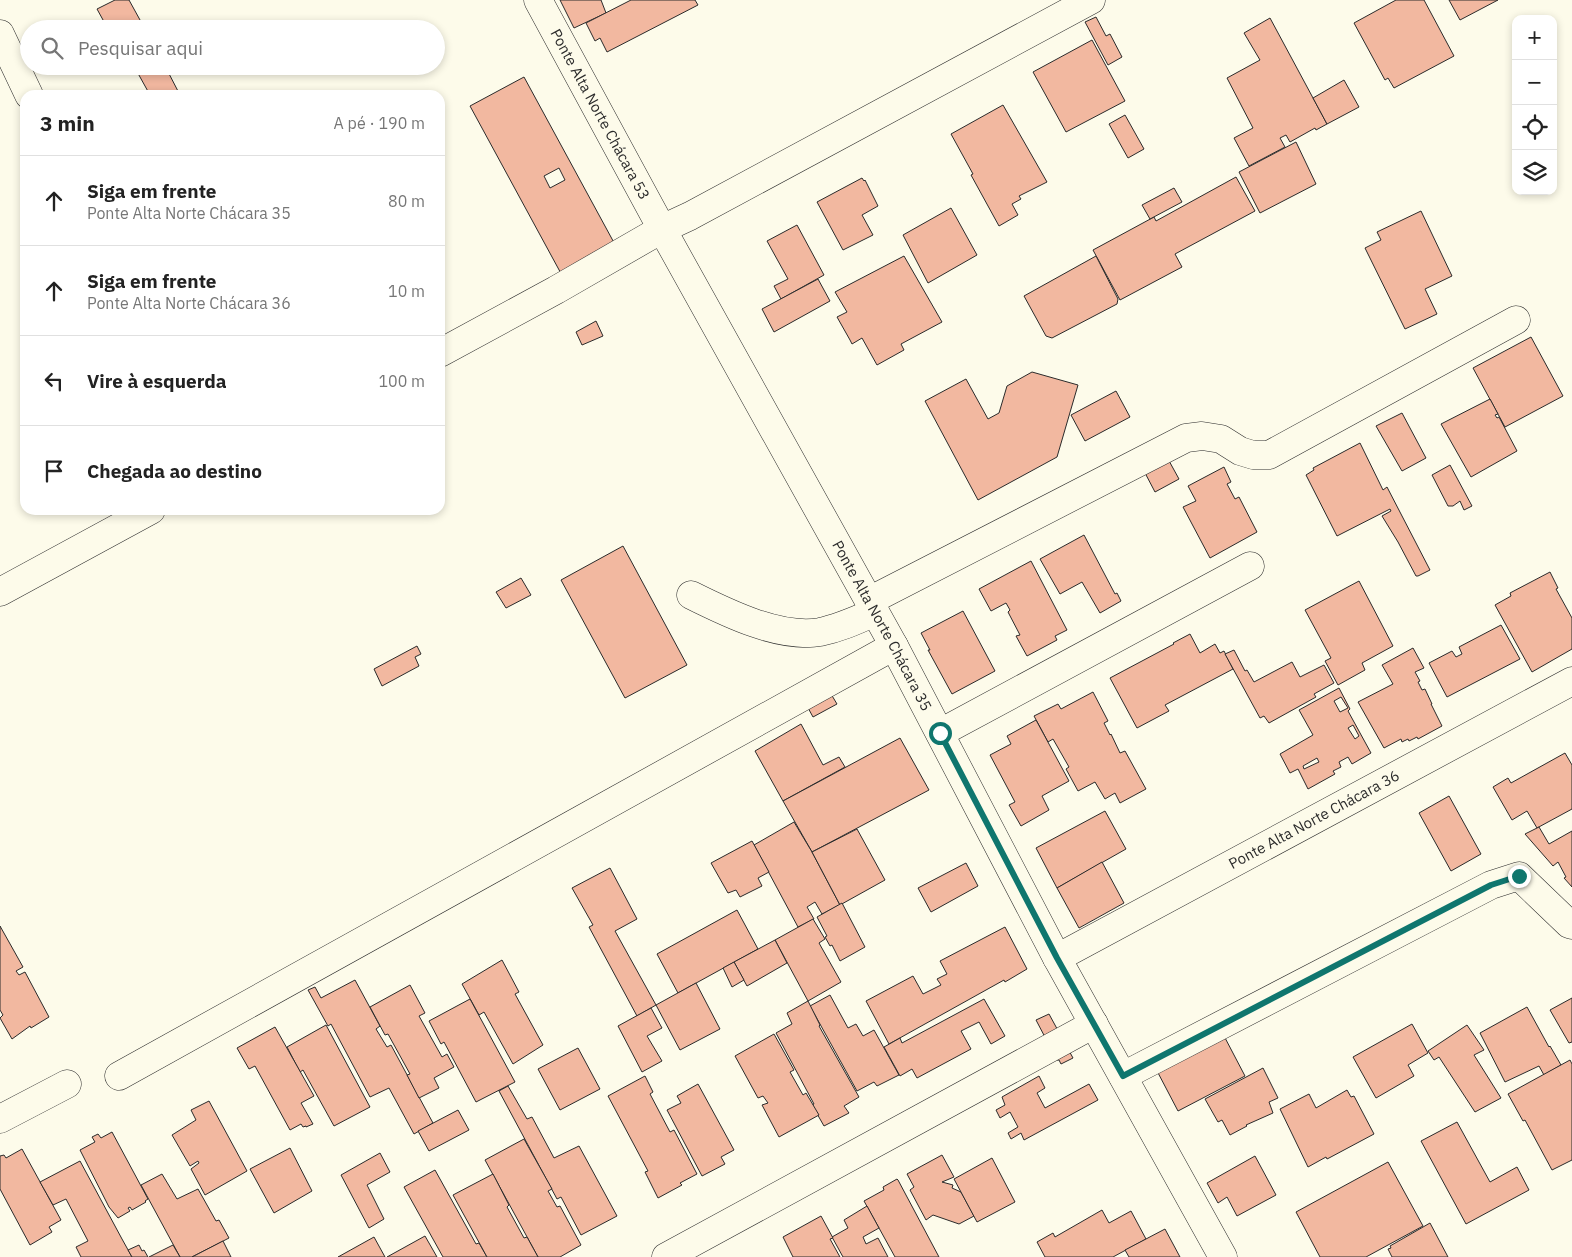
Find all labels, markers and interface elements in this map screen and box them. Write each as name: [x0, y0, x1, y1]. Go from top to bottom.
map controls: [1512, 15, 1557, 195]
button: +: [1512, 15, 1557, 60]
search box: [20, 20, 445, 75]
street label: Ponte Alta Norte Chácara 53: [546, 25, 654, 203]
icon: search: [38, 34, 66, 62]
text: Pesquisar aqui: [78, 36, 203, 60]
button: −: [1512, 60, 1557, 105]
button: locate: [1512, 105, 1557, 150]
text: 3 min: [40, 109, 95, 137]
text: A pé · 190 m: [334, 113, 425, 133]
button: layers: [1512, 150, 1557, 195]
text: Siga em frente: [87, 179, 217, 203]
icon: ahead: [40, 187, 68, 215]
text: 80 m: [388, 191, 425, 211]
text: Ponte Alta Norte Chácara 35: [87, 203, 291, 223]
text: Siga em frente: [87, 269, 217, 293]
icon: ahead: [40, 277, 68, 305]
text: 10 m: [388, 281, 425, 301]
text: Ponte Alta Norte Chácara 36: [87, 293, 291, 313]
icon: left: [40, 367, 68, 395]
text: Vire à esquerda: [87, 369, 227, 393]
text: 100 m: [378, 371, 425, 391]
icon: arrive: [40, 457, 68, 485]
text: Chegada ao destino: [87, 459, 262, 483]
street label: Ponte Alta Norte Chácara 35: [828, 537, 936, 714]
route start: [929, 722, 952, 745]
street label: Ponte Alta Norte Chácara 36: [1225, 766, 1403, 873]
route end: [1508, 865, 1531, 888]

